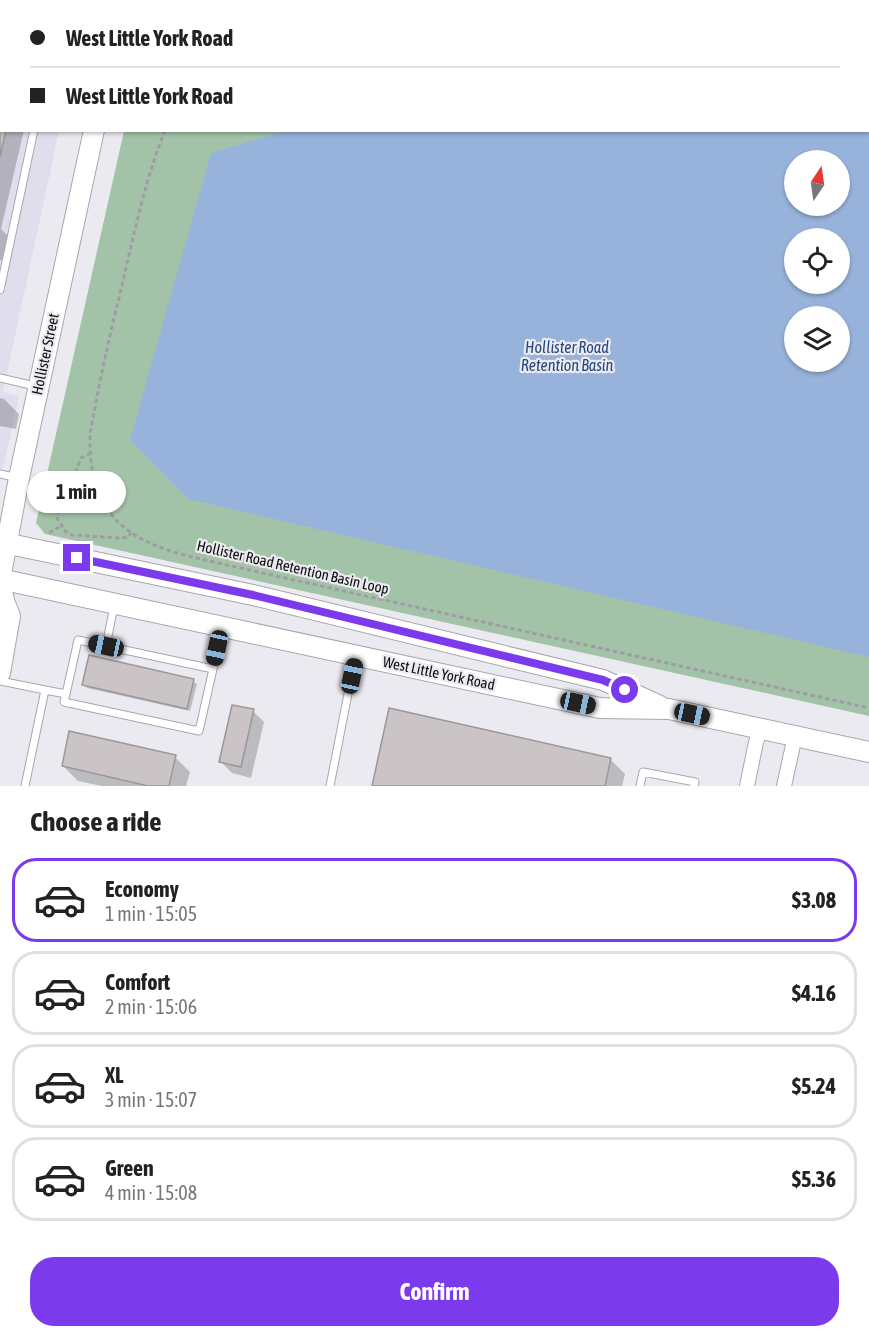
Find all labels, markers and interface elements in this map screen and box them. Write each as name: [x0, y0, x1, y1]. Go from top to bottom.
text: West Little York Road: [66, 25, 233, 51]
text: West Little York Road: [66, 83, 233, 109]
north arrow: [784, 150, 850, 216]
map controls: [784, 150, 850, 372]
button: locate: [784, 228, 850, 294]
button: layers: [784, 306, 850, 372]
street label: Hollister Street: [28, 312, 62, 396]
water label: Hollister Road Retention Basin: [521, 338, 614, 374]
callout: 1 min: [28, 471, 127, 513]
text: 1 min: [56, 480, 97, 503]
street label: Hollister Road Retention Basin Loop: [195, 537, 391, 597]
route end: [63, 544, 90, 571]
car: [204, 629, 230, 667]
car: [87, 633, 125, 659]
street label: West Little York Road: [381, 653, 497, 693]
car: [339, 657, 365, 695]
route start: [611, 676, 638, 703]
car: [559, 690, 597, 716]
car: [673, 701, 711, 727]
text: Choose a ride: [30, 806, 162, 837]
icon: car: [33, 873, 87, 927]
text: Economy: [105, 876, 179, 902]
text: $3.08: [792, 887, 836, 913]
text: 1 min · 15:05: [105, 902, 197, 925]
icon: car: [33, 966, 87, 1020]
text: Comfort: [105, 969, 170, 995]
text: $4.16: [792, 980, 836, 1006]
text: 2 min · 15:06: [105, 995, 197, 1018]
icon: car: [33, 1059, 87, 1113]
text: XL: [105, 1062, 123, 1088]
text: $5.24: [792, 1073, 836, 1099]
text: 3 min · 15:07: [105, 1088, 197, 1111]
icon: car: [33, 1152, 87, 1206]
text: Green: [105, 1155, 154, 1181]
text: $5.36: [792, 1166, 836, 1192]
text: 4 min · 15:08: [105, 1181, 197, 1204]
button: Confirm: [30, 1257, 839, 1326]

